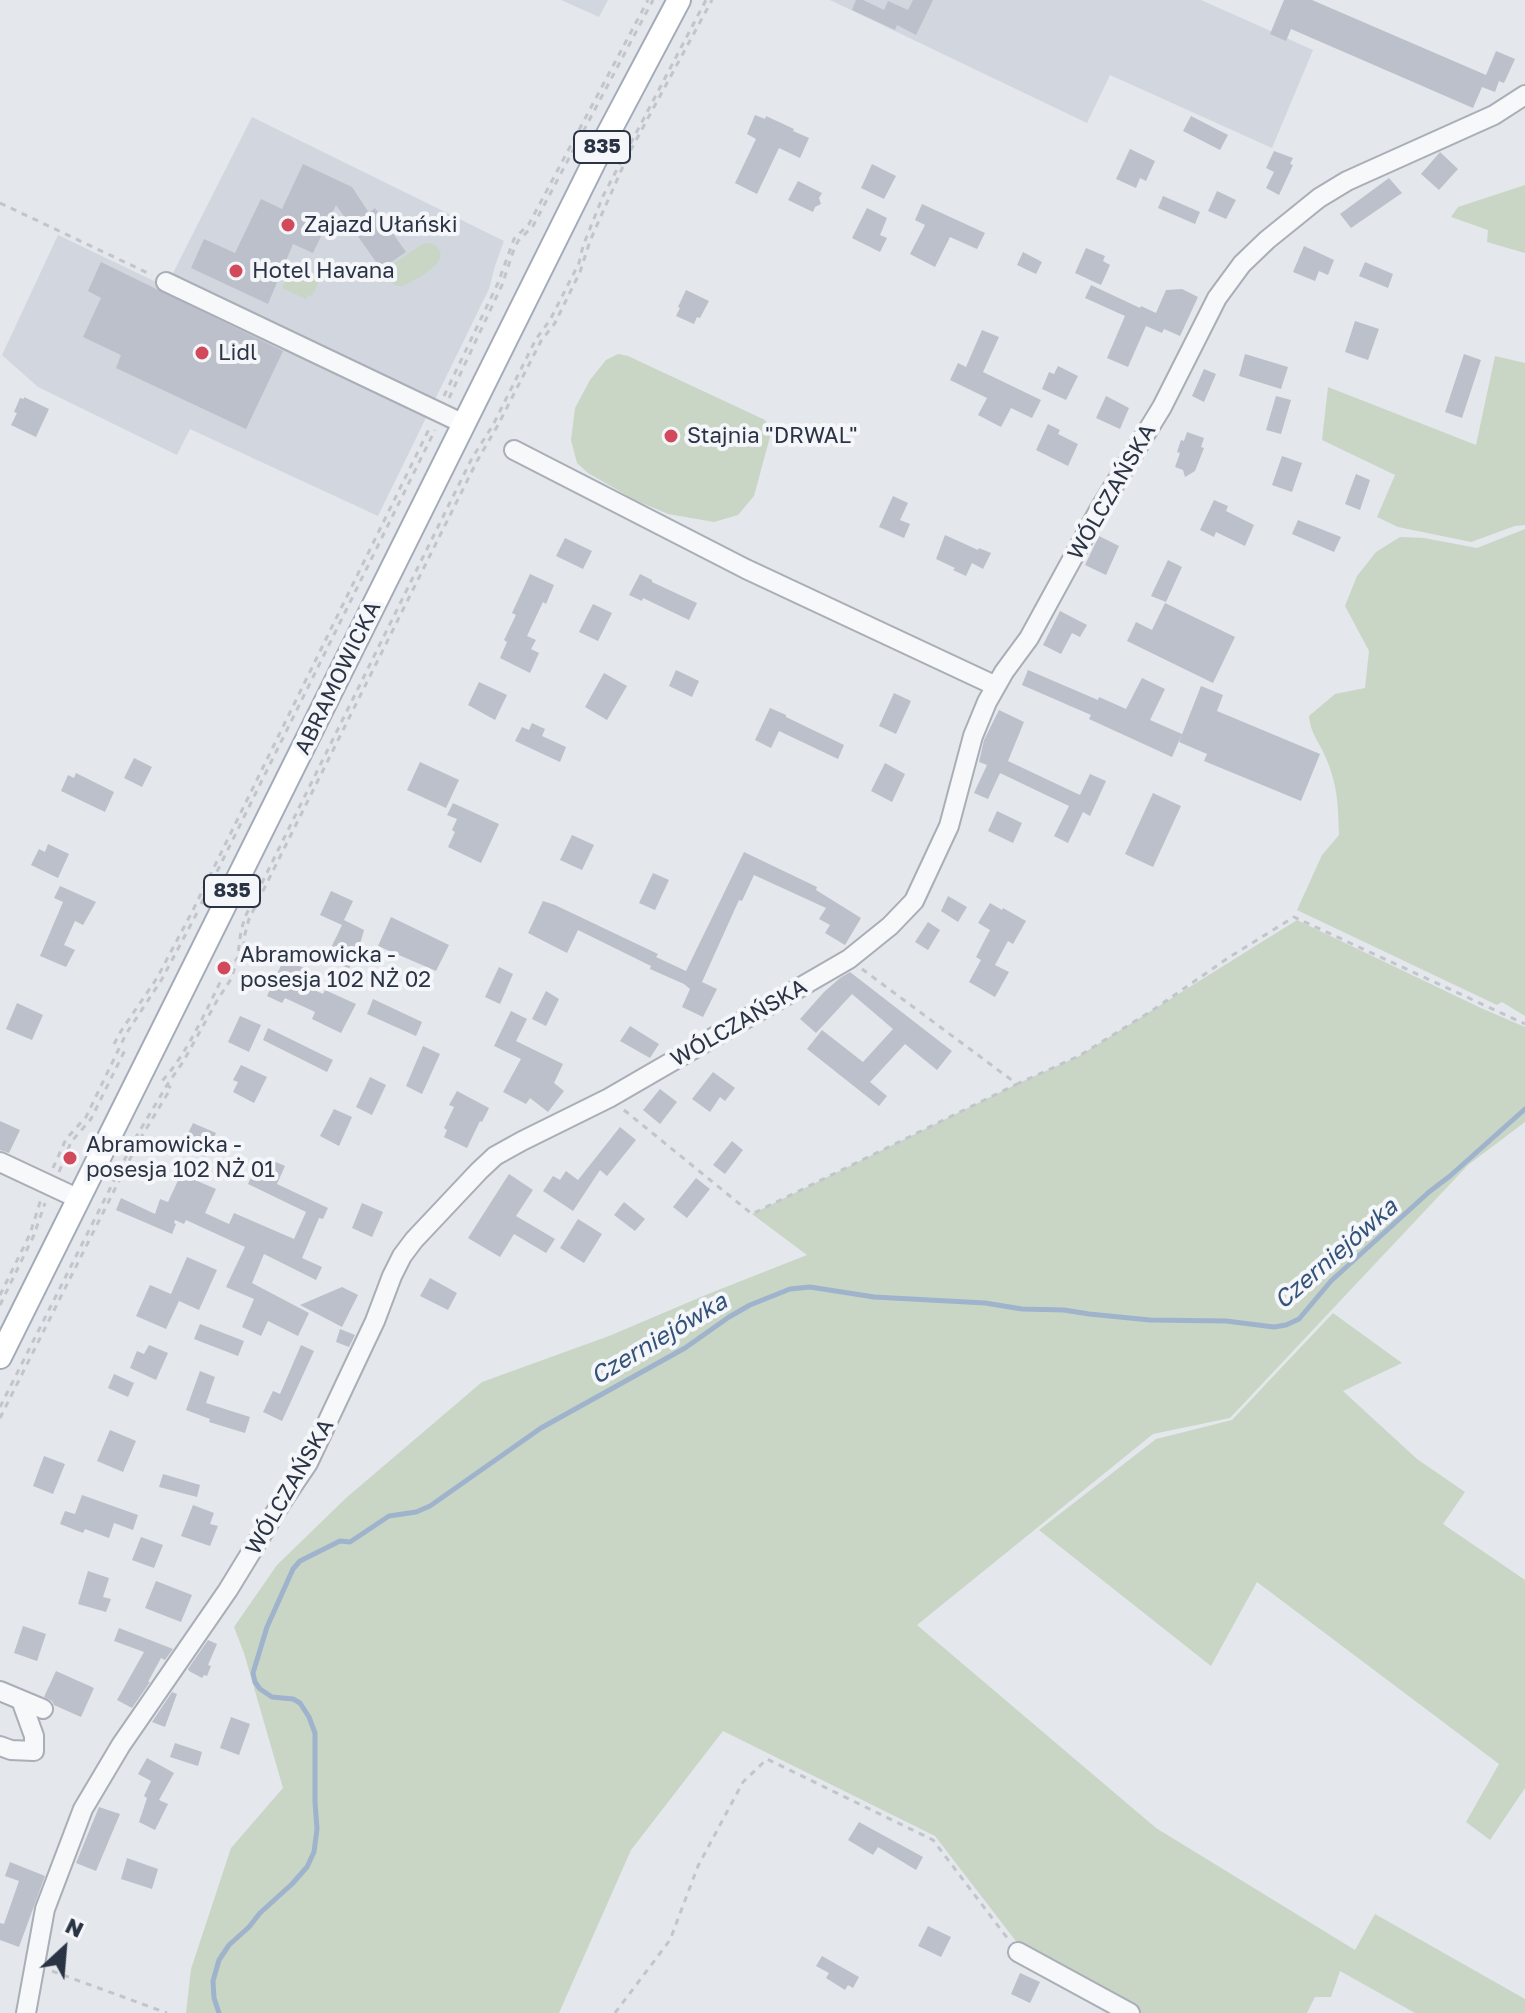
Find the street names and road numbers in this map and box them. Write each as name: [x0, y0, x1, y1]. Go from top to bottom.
road number: 835: [574, 131, 630, 163]
street label: WÓLCZAŃSKA: [1062, 419, 1162, 565]
street label: ABRAMOWICKA: [289, 597, 387, 759]
road number: 835: [204, 875, 260, 907]
street label: WÓLCZAŃSKA: [666, 973, 812, 1073]
street label: WÓLCZAŃSKA: [240, 1414, 340, 1560]

